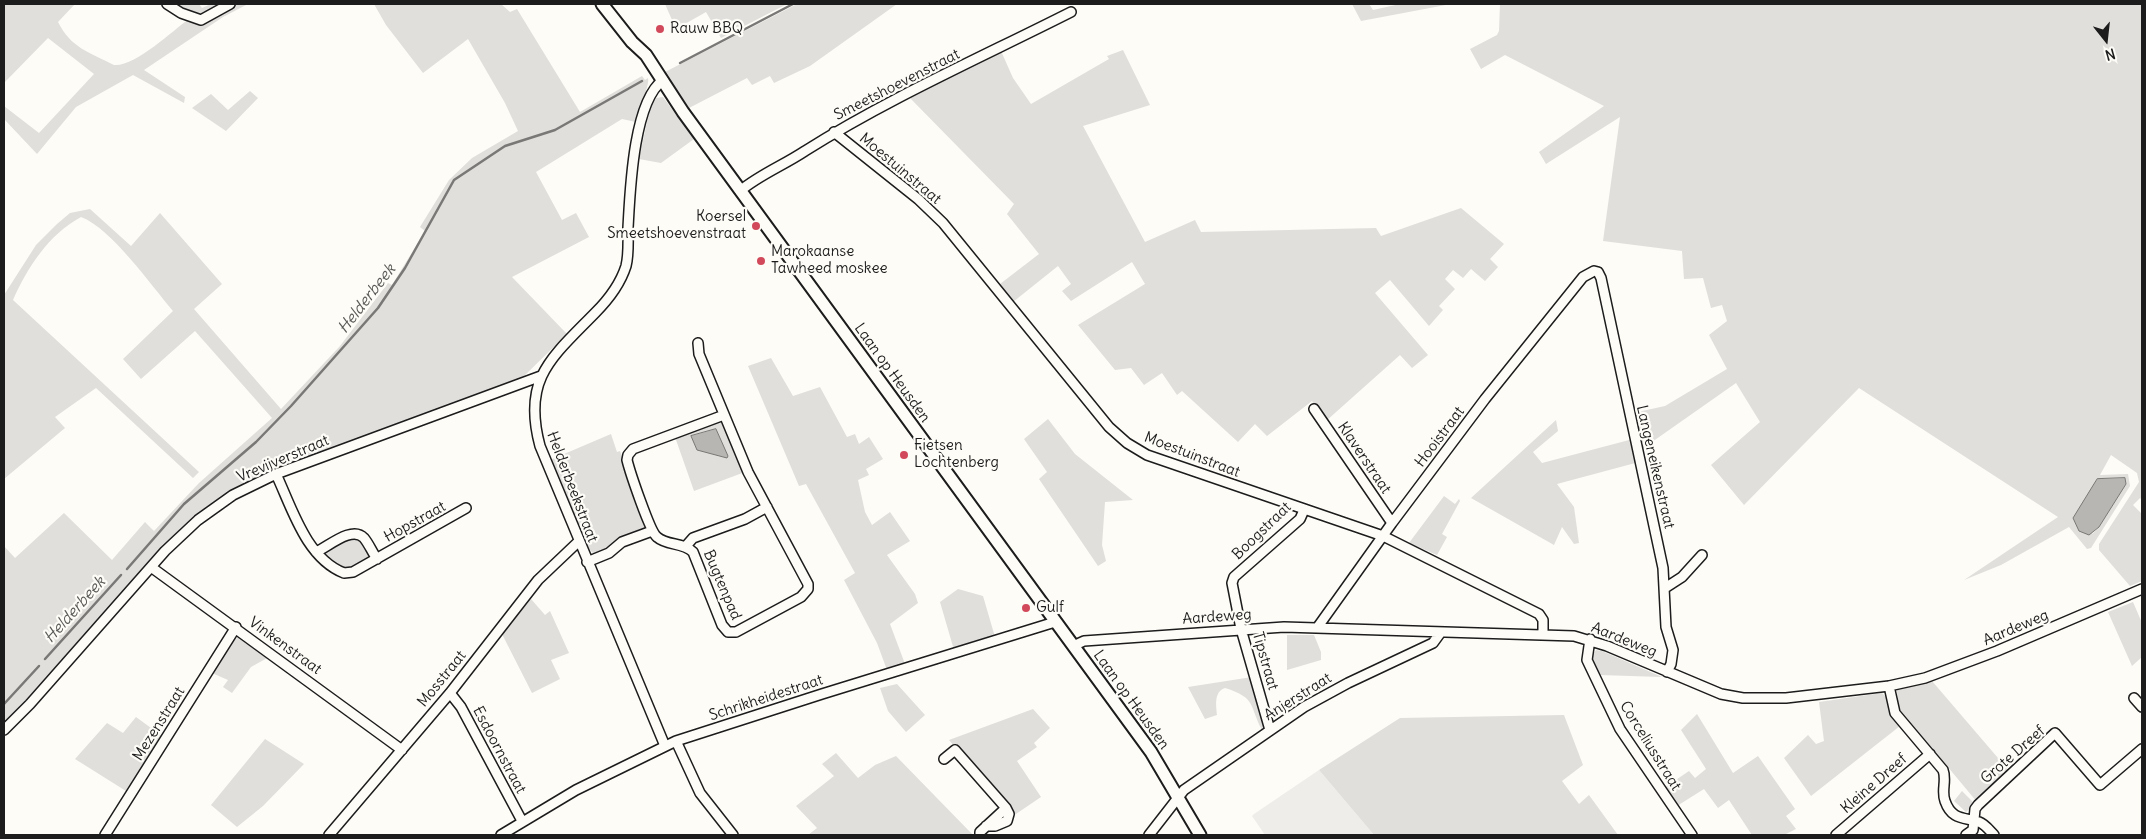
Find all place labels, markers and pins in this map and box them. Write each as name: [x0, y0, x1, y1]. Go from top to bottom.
place label: Rauw BBQ: [670, 20, 743, 38]
marker: Rauw BBQ: [654, 23, 666, 35]
place label: Koersel Smeetshoevenstraat: [607, 208, 746, 243]
marker: Koersel Smeetshoevenstraat: [750, 220, 762, 232]
place label: Marokaanse Tawheed moskee: [771, 243, 888, 278]
marker: Marokaanse Tawheed moskee: [755, 255, 767, 267]
place label: Fietsen Lochtenberg: [914, 437, 999, 472]
marker: Fietsen Lochtenberg: [898, 449, 910, 461]
place label: Gulf: [1036, 599, 1064, 617]
marker: Gulf: [1020, 602, 1032, 614]

